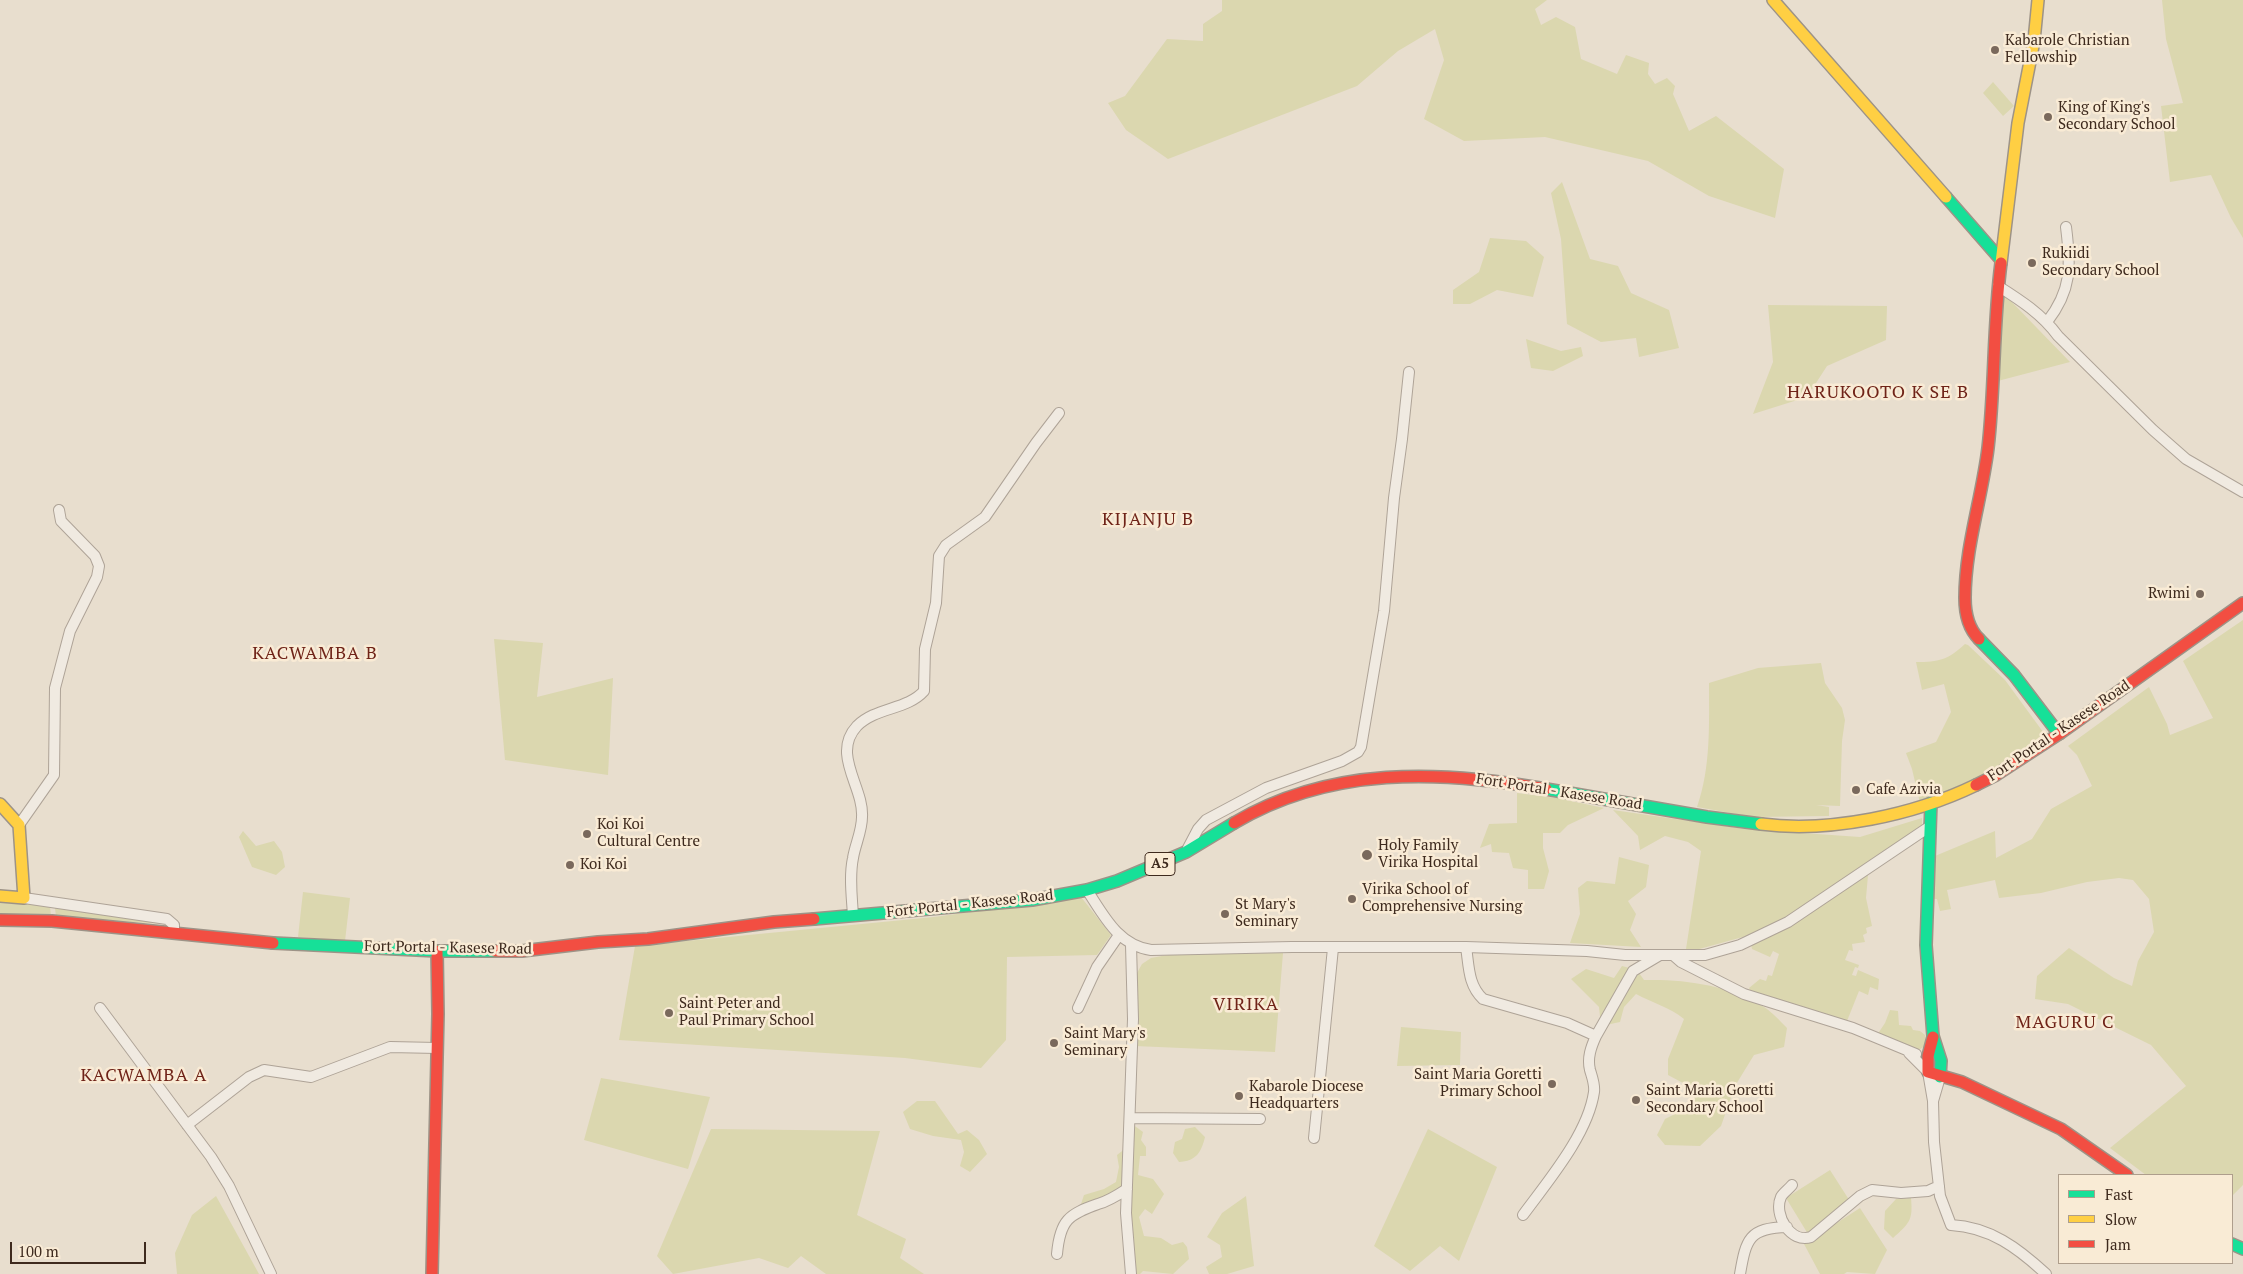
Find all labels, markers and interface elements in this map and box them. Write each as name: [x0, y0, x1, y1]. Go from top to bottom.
place label: Kabarole Christian Fellowship: [2005, 32, 2130, 67]
marker: Kabarole Christian Fellowship: [1989, 44, 2001, 56]
place label: King of King's Secondary School: [2058, 99, 2176, 134]
marker: King of King's Secondary School: [2042, 111, 2054, 123]
place label: Rukiidi Secondary School: [2042, 245, 2160, 280]
marker: Rukiidi Secondary School: [2026, 257, 2038, 269]
district label: HARUKOOTO K SE B: [1785, 382, 1971, 404]
district label: KIJANJU B: [1101, 509, 1195, 531]
place label: Rwimi: [2148, 585, 2190, 603]
marker: Rwimi: [2194, 588, 2206, 600]
district label: KACWAMBA B: [251, 643, 379, 665]
street label: Fort Portal - Kasese Road: [1984, 677, 2134, 785]
street label: Fort Portal - Kasese Road: [1475, 770, 1643, 814]
place label: Cafe Azivia: [1866, 781, 1941, 799]
marker: Cafe Azivia: [1850, 784, 1862, 796]
place label: Koi Koi Cultural Centre: [597, 816, 700, 851]
marker: Koi Koi Cultural Centre: [581, 828, 593, 840]
place label: Holy Family Virika Hospital: [1378, 837, 1478, 872]
marker: Holy Family Virika Hospital: [1360, 848, 1374, 862]
road number: A5: [1145, 852, 1175, 876]
place label: Koi Koi: [580, 856, 627, 874]
marker: Koi Koi: [564, 859, 576, 871]
place label: Virika School of Comprehensive Nursing: [1362, 881, 1522, 916]
street label: Fort Portal - Kasese Road: [886, 886, 1054, 922]
marker: Virika School of Comprehensive Nursing: [1346, 893, 1358, 905]
place label: St Mary's Seminary: [1235, 896, 1298, 931]
marker: St Mary's Seminary: [1219, 908, 1231, 920]
street label: Fort Portal - Kasese Road: [364, 938, 532, 958]
district label: VIRIKA: [1212, 994, 1280, 1016]
place label: Saint Peter and Paul Primary School: [679, 995, 814, 1030]
marker: Saint Peter and Paul Primary School: [663, 1007, 675, 1019]
district label: MAGURU C: [2015, 1012, 2115, 1034]
place label: Saint Mary's Seminary: [1064, 1025, 1146, 1060]
marker: Saint Mary's Seminary: [1048, 1037, 1060, 1049]
district label: KACWAMBA A: [79, 1065, 209, 1087]
place label: Saint Maria Goretti Primary School: [1414, 1066, 1542, 1101]
place label: Kabarole Diocese Headquarters: [1249, 1078, 1364, 1113]
marker: Saint Maria Goretti Primary School: [1546, 1078, 1558, 1090]
place label: Saint Maria Goretti Secondary School: [1646, 1082, 1774, 1117]
marker: Kabarole Diocese Headquarters: [1233, 1090, 1245, 1102]
marker: Saint Maria Goretti Secondary School: [1630, 1094, 1642, 1106]
legend: [2058, 1174, 2233, 1264]
text: Fast: [2105, 1184, 2133, 1204]
text: Slow: [2105, 1209, 2137, 1229]
scale bar: [12, 1232, 149, 1264]
text: Jam: [2105, 1234, 2131, 1254]
text: 100 m: [18, 1241, 59, 1261]

